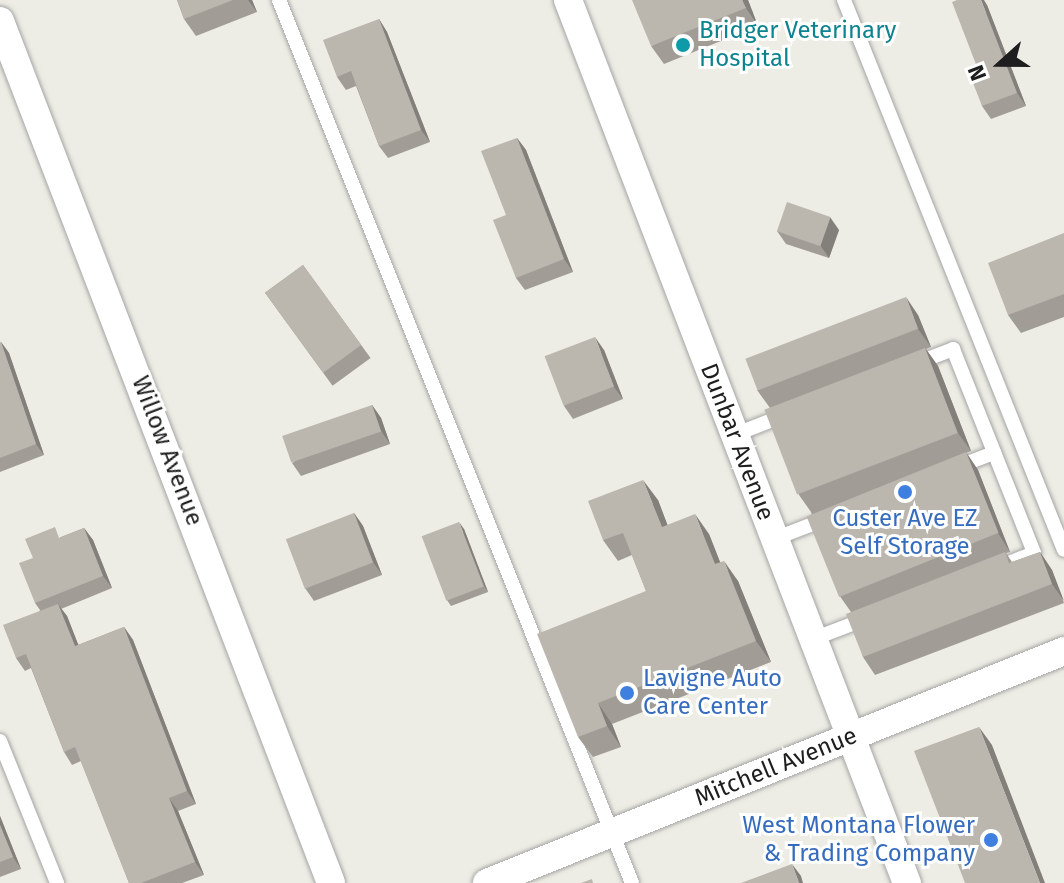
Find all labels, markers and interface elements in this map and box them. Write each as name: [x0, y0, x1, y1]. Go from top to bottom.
place label: Bridger Veterinary Hospital: [699, 17, 896, 73]
north arrow: [960, 24, 1040, 104]
marker: Bridger Veterinary Hospital: [674, 36, 692, 54]
text: N: [962, 61, 992, 84]
street label: Dunbar Avenue: [694, 359, 780, 525]
street label: Willow Avenue: [125, 372, 209, 530]
marker: Custer Ave EZ Self Storage: [896, 483, 914, 501]
place label: Custer Ave EZ Self Storage: [832, 505, 978, 561]
place label: Lavigne Auto Care Center: [643, 665, 782, 721]
marker: Lavigne Auto Care Center: [618, 684, 636, 702]
street label: Mitchell Avenue: [691, 721, 861, 813]
place label: West Montana Flower & Trading Company: [742, 812, 975, 868]
marker: West Montana Flower & Trading Company: [982, 831, 1000, 849]

